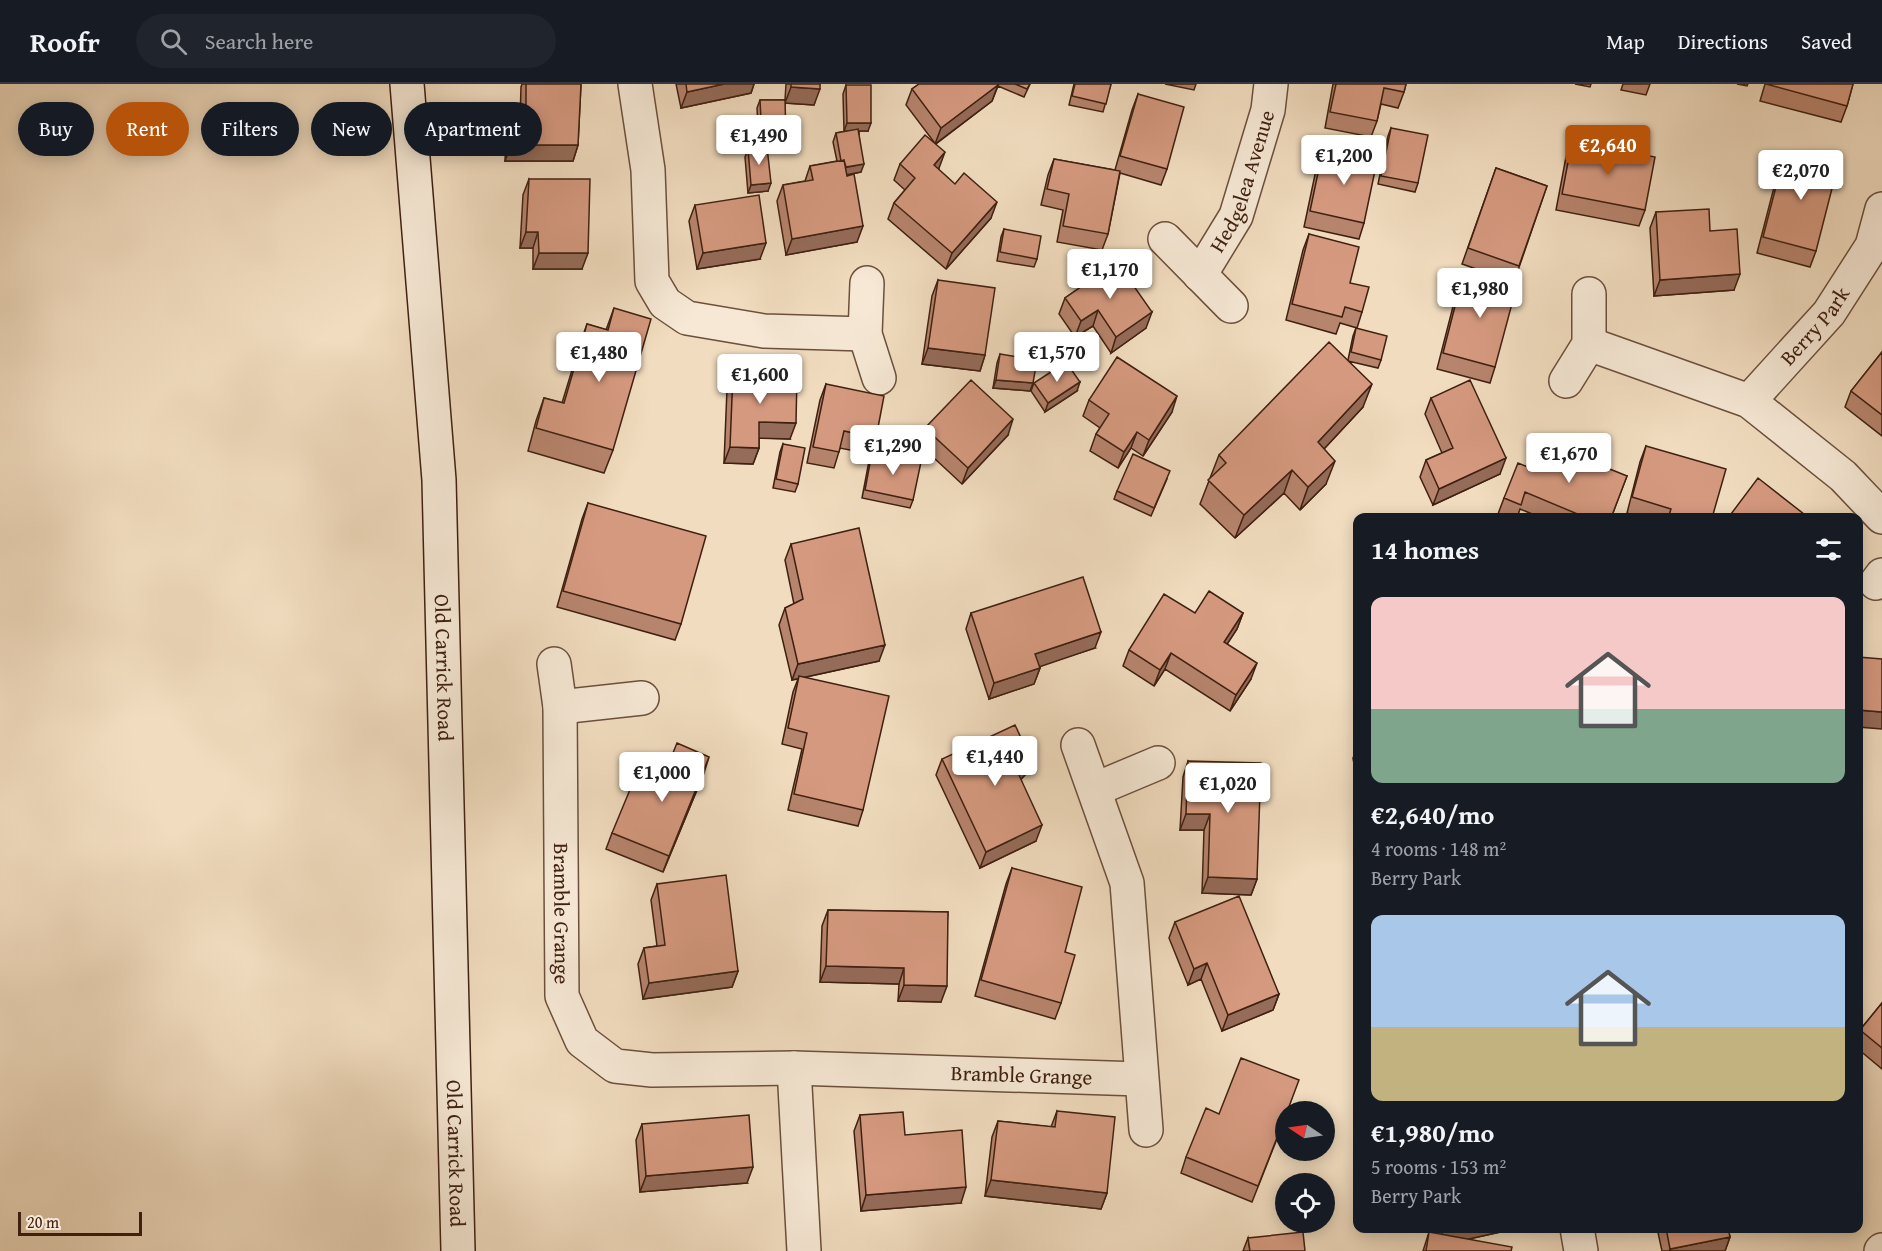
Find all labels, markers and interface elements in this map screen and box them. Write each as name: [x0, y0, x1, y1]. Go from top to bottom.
search box: [136, 14, 556, 68]
text: Roofr: [30, 21, 100, 62]
icon: search: [157, 25, 190, 58]
text: Search here: [205, 25, 313, 57]
text: Map: [1606, 26, 1645, 57]
text: Directions: [1678, 26, 1768, 57]
text: Saved: [1801, 26, 1852, 57]
chip: Buy: [18, 102, 94, 156]
chip: Rent: [106, 102, 189, 156]
chip: Filters: [201, 102, 299, 156]
chip: New: [311, 102, 392, 156]
chip: Apartment: [404, 102, 542, 156]
street label: Hedgelea Avenue: [1201, 106, 1282, 258]
pin: €1,490: [710, 115, 808, 166]
text: €1,490: [730, 120, 788, 149]
pin: €2,640: [1559, 125, 1657, 176]
text: €2,640: [1579, 130, 1637, 159]
pin: €1,200: [1295, 135, 1393, 186]
text: €1,200: [1315, 140, 1373, 169]
pin: €2,070: [1752, 150, 1850, 201]
text: €2,070: [1772, 155, 1830, 184]
pin: €1,170: [1061, 249, 1159, 300]
text: €1,170: [1081, 254, 1139, 283]
pin: €1,980: [1431, 268, 1529, 319]
text: €1,980: [1451, 273, 1509, 302]
street label: Berry Park: [1773, 280, 1857, 372]
pin: €1,480: [550, 332, 648, 383]
pin: €1,570: [1008, 332, 1106, 383]
text: €1,480: [570, 337, 628, 366]
text: €1,570: [1028, 337, 1086, 366]
pin: €1,600: [711, 354, 809, 405]
text: €1,600: [731, 359, 789, 388]
pin: €1,290: [844, 425, 942, 476]
text: €1,290: [864, 430, 922, 459]
pin: €1,670: [1520, 433, 1618, 484]
text: €1,670: [1540, 438, 1598, 467]
text: 14 homes: [1371, 530, 1479, 569]
icon: filters: [1812, 533, 1845, 566]
street label: Old Carrick Road: [427, 594, 461, 742]
icon: home: [1554, 636, 1662, 744]
pin: €1,440: [946, 736, 1044, 787]
text: €1,440: [966, 741, 1024, 770]
pin: €1,000: [613, 752, 711, 803]
text: €1,000: [633, 757, 691, 786]
pin: €1,020: [1179, 763, 1277, 814]
text: €1,020: [1199, 768, 1257, 797]
text: €2,640/mo: [1371, 795, 1494, 834]
text: 4 rooms · 148 m²: [1371, 834, 1506, 863]
street label: Bramble Grange: [546, 843, 578, 985]
text: Berry Park: [1371, 863, 1461, 892]
icon: home: [1554, 954, 1662, 1062]
street label: Bramble Grange: [950, 1057, 1093, 1092]
street label: Old Carrick Road: [439, 1079, 473, 1228]
north arrow: [1275, 1101, 1335, 1161]
map controls: [1275, 1101, 1335, 1233]
text: €1,980/mo: [1371, 1113, 1494, 1152]
text: 5 rooms · 153 m²: [1371, 1152, 1506, 1181]
button: locate: [1275, 1173, 1335, 1233]
text: Berry Park: [1371, 1181, 1461, 1210]
scale bar: [18, 1209, 142, 1236]
text: 20 m: [27, 1210, 59, 1234]

